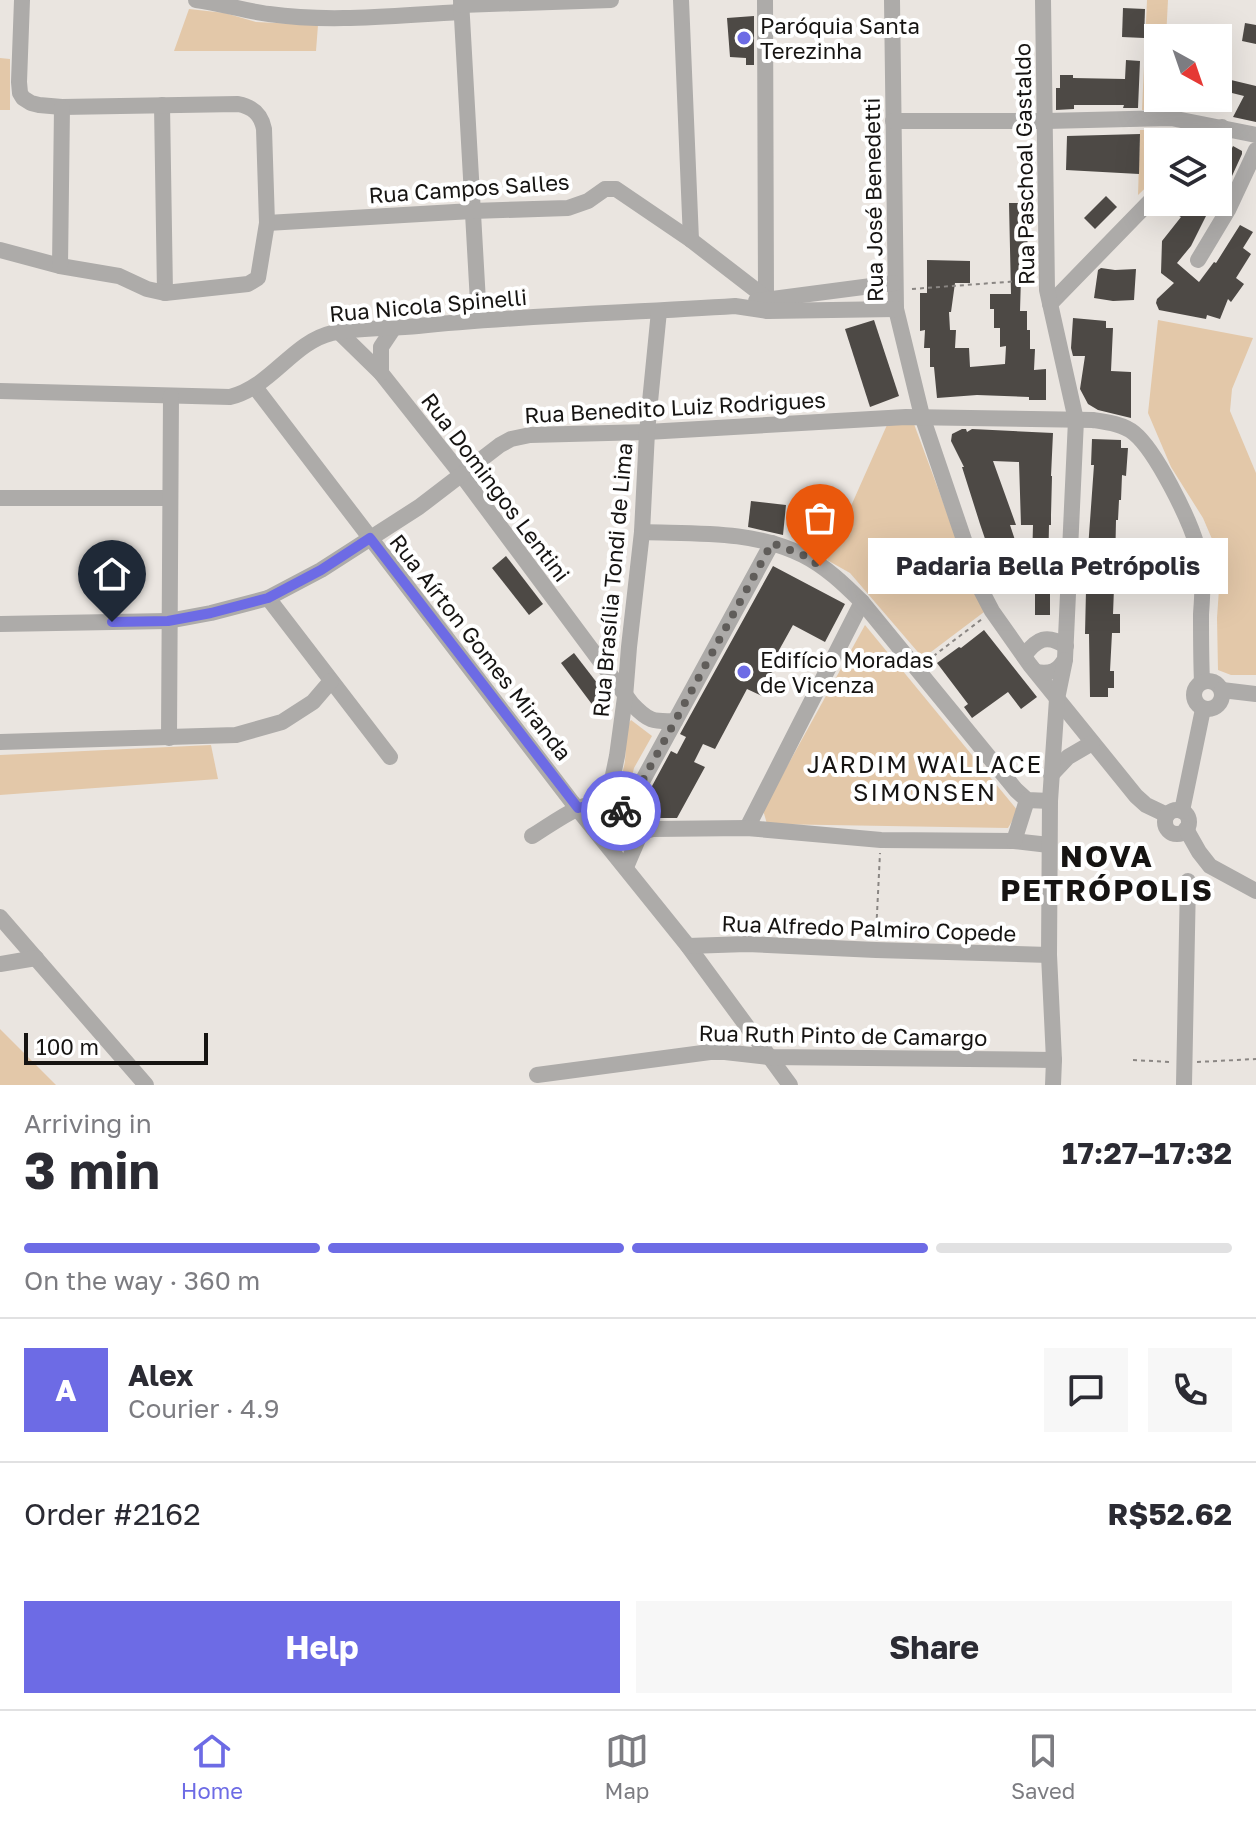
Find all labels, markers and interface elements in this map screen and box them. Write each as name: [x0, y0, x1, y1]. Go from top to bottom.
place label: Paróquia Santa Terezinha: [760, 12, 920, 64]
north arrow: [1144, 24, 1232, 112]
map controls: [1144, 24, 1232, 216]
marker: Paróquia Santa Terezinha: [735, 29, 753, 47]
street label: Rua Paschoal Gastaldo: [1008, 43, 1040, 285]
street label: Rua José Benedetti: [858, 98, 888, 302]
button: layers: [1144, 128, 1232, 216]
street label: Rua Campos Salles: [368, 168, 570, 208]
street label: Rua Nicola Spinelli: [328, 283, 528, 327]
street label: Rua Benedito Luiz Rodrigues: [524, 386, 826, 428]
street label: Rua Domingos Lentini: [416, 387, 576, 587]
street label: Rua Brasília Tondi de Lima: [587, 442, 637, 718]
pin: [786, 484, 854, 566]
icon: bag: [798, 496, 842, 540]
street label: Rua Aírton Gomes Miranda: [384, 529, 578, 765]
callout: Padaria Bella Petrópolis: [868, 538, 1228, 594]
pin: [78, 540, 146, 622]
text: Padaria Bella Petrópolis: [896, 550, 1200, 581]
icon: home: [90, 552, 134, 596]
place label: Edifício Moradas de Vicenza: [760, 646, 934, 698]
marker: Edifício Moradas de Vicenza: [735, 663, 753, 681]
district label: JARDIM WALLACE SIMONSEN: [807, 749, 1043, 806]
courier: [581, 771, 661, 851]
icon: bike: [599, 789, 643, 833]
district label: NOVA PETRÓPOLIS: [1000, 838, 1214, 908]
street label: Rua Alfredo Palmiro Copede: [721, 909, 1017, 947]
street label: Rua Ruth Pinto de Camargo: [698, 1019, 988, 1051]
scale bar: [24, 1029, 208, 1065]
text: 100 m: [36, 1033, 99, 1060]
text: Arriving in: [24, 1108, 152, 1139]
text: 17:27–17:32: [1062, 1135, 1232, 1171]
text: 3 min: [24, 1138, 160, 1200]
text: On the way · 360 m: [24, 1265, 260, 1296]
button: chat: [1044, 1348, 1128, 1432]
button: phone: [1148, 1348, 1232, 1432]
text: Alex: [128, 1357, 193, 1393]
text: A: [55, 1372, 77, 1408]
text: Courier · 4.9: [128, 1393, 280, 1424]
text: Order #2162: [24, 1496, 201, 1532]
text: R$52.62: [1108, 1496, 1232, 1532]
button: Help: [24, 1601, 620, 1693]
button: Share: [636, 1601, 1232, 1693]
tab: Home: [181, 1729, 243, 1804]
tab: Map: [605, 1729, 649, 1804]
tab: Saved: [1011, 1729, 1075, 1804]

